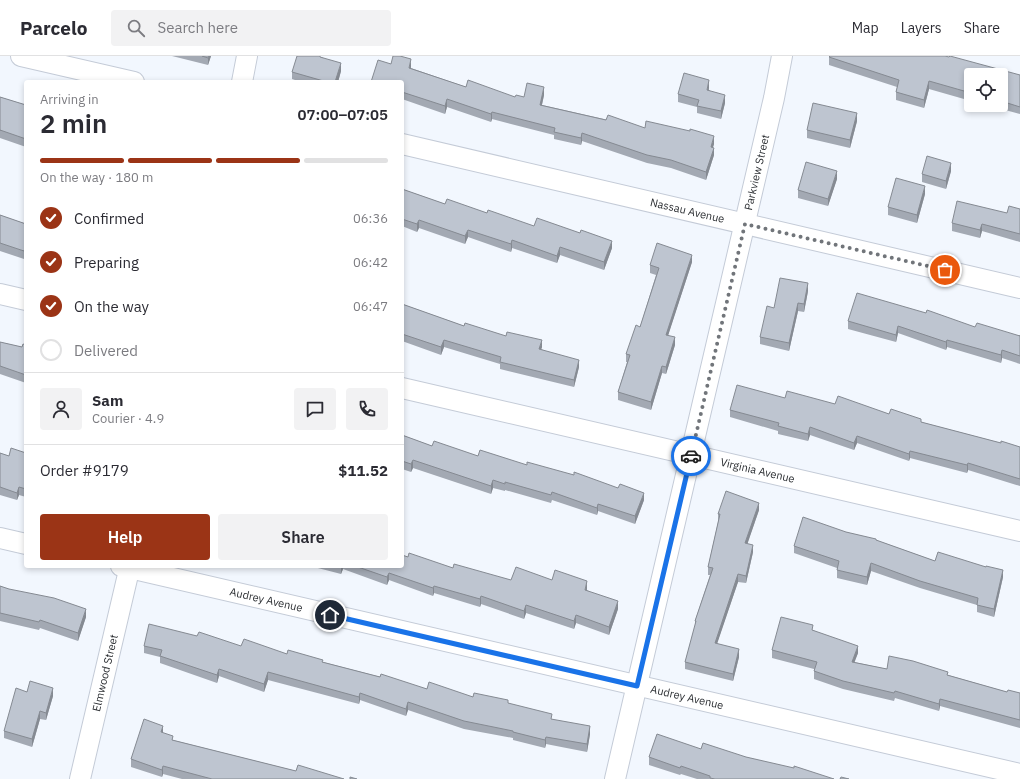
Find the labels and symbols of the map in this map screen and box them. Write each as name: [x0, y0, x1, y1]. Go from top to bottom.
street label: Parkview Street: [741, 133, 772, 212]
street label: Nassau Avenue: [649, 195, 726, 226]
pin: [928, 253, 962, 287]
courier: [671, 436, 711, 476]
street label: Virginia Avenue: [719, 455, 796, 486]
street label: Audrey Avenue: [228, 584, 304, 615]
pin: [313, 598, 347, 632]
street label: Elmwood Street: [89, 633, 121, 713]
street label: Audrey Avenue: [649, 682, 725, 712]

